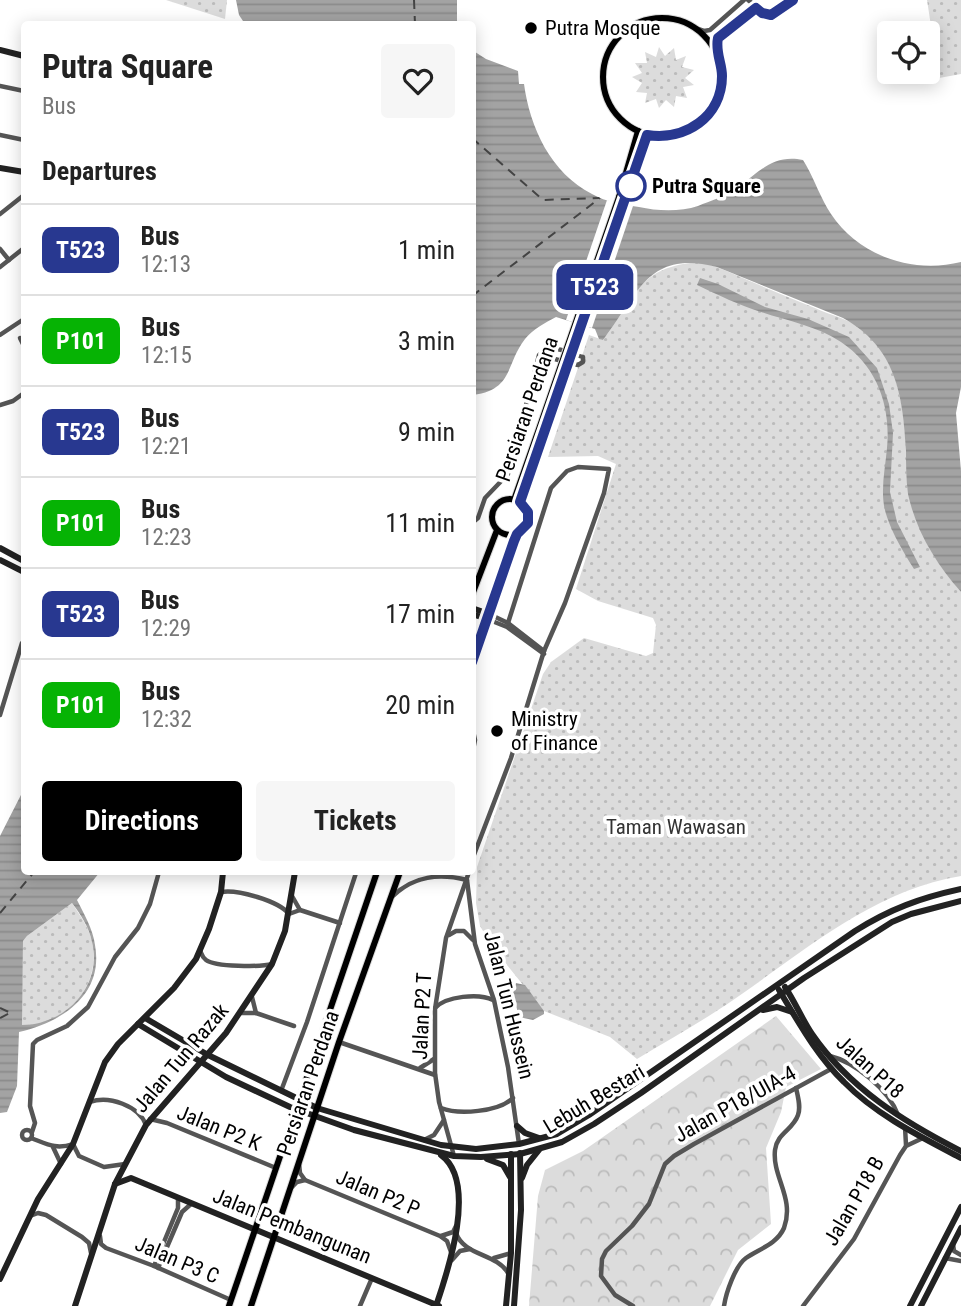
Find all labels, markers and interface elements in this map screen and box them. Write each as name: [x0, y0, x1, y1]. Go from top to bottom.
place label: Putra Mosque: [545, 16, 661, 40]
marker: Putra Mosque: [523, 20, 539, 36]
map controls: [877, 21, 940, 84]
button: locate: [877, 21, 940, 84]
button: heart: [381, 44, 455, 118]
text: Putra Square: [42, 47, 213, 86]
text: Bus: [42, 93, 76, 120]
text: Departures: [42, 156, 157, 186]
marker: Putra Square: [616, 171, 646, 201]
place label: Putra Square: [652, 174, 761, 198]
text: Bus: [140, 221, 180, 251]
text: 1 min: [398, 235, 455, 265]
text: T523: [56, 236, 105, 264]
text: 12:13: [140, 251, 191, 278]
line badge: T523: [546, 264, 644, 310]
text: T523: [570, 273, 620, 301]
text: Bus: [141, 312, 180, 342]
text: 3 min: [398, 326, 455, 356]
text: P101: [56, 327, 106, 355]
street label: Persiaran Perdana: [491, 333, 563, 485]
text: 12:15: [141, 342, 192, 369]
text: Bus: [140, 403, 180, 433]
text: 9 min: [398, 417, 455, 447]
text: T523: [56, 418, 105, 446]
text: 12:21: [140, 433, 191, 460]
text: Bus: [141, 494, 180, 524]
text: 11 min: [385, 508, 455, 538]
text: P101: [56, 509, 106, 537]
text: 12:23: [141, 524, 192, 551]
text: Bus: [140, 585, 180, 615]
text: 17 min: [385, 599, 455, 629]
text: T523: [56, 600, 105, 628]
text: 12:29: [140, 615, 191, 642]
text: Bus: [141, 676, 180, 706]
text: 20 min: [385, 690, 455, 720]
text: P101: [56, 691, 106, 719]
text: 12:32: [141, 706, 192, 733]
place label: Ministry of Finance: [511, 707, 598, 755]
marker: Ministry of Finance: [489, 723, 505, 739]
button: Directions: [42, 781, 242, 861]
button: Tickets: [256, 781, 455, 861]
park label: Taman Wawasan: [606, 815, 746, 839]
street label: Jalan Tun Hussein: [479, 928, 539, 1082]
street label: Jalan P2 T: [408, 972, 436, 1060]
street label: Jalan Tun Razak: [129, 998, 234, 1117]
street label: Persiaran Perdana: [272, 1007, 344, 1159]
street label: Jalan P18: [831, 1030, 909, 1104]
street label: Lebuh Bestari: [539, 1059, 649, 1139]
street label: Jalan P18/UIA-4: [670, 1061, 800, 1147]
street label: Jalan P2 K: [174, 1100, 265, 1156]
street label: Jalan P18 B: [819, 1152, 889, 1250]
street label: Jalan P2 P: [333, 1165, 423, 1221]
street label: Jalan Pembangunan: [209, 1183, 375, 1269]
street label: Jalan P3 C: [131, 1232, 223, 1288]

